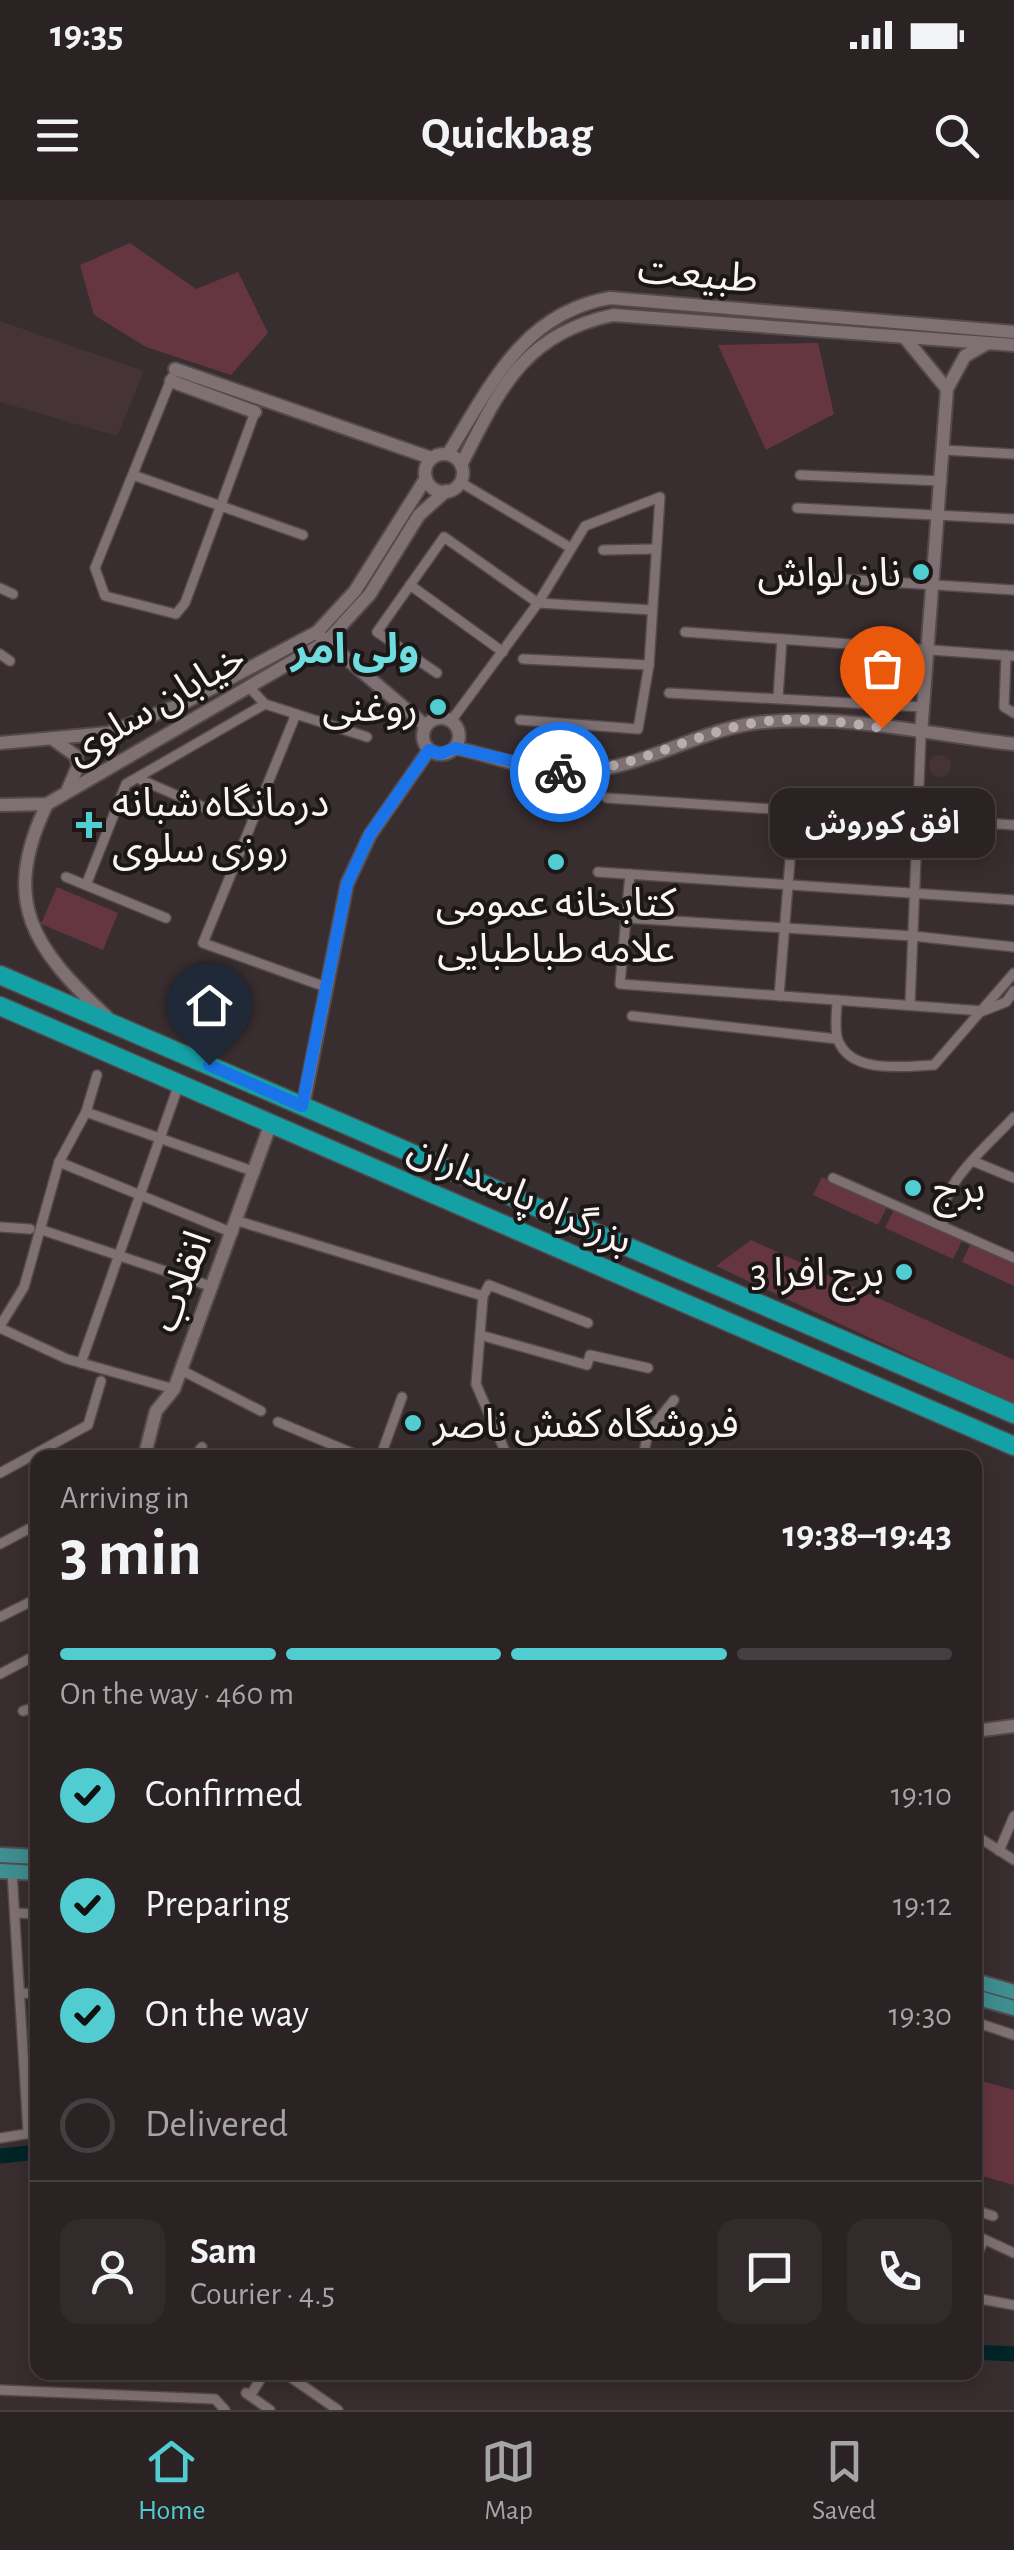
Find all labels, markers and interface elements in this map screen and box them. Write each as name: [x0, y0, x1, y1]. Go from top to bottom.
text: 19:35: [50, 16, 124, 54]
icon: menu: [30, 108, 85, 163]
icon: search: [929, 108, 984, 163]
text: Quickbag: [421, 112, 593, 157]
street label: طبیعت: [636, 250, 759, 300]
place label: نان لواش: [757, 554, 901, 595]
marker: نان لواش: [910, 561, 932, 583]
pin: [840, 626, 925, 729]
district label: ولی امر: [289, 629, 419, 673]
street label: خیابان سلوی: [60, 638, 253, 773]
icon: bag: [855, 641, 910, 696]
place label: روغنی: [322, 689, 418, 731]
marker: روغنی: [427, 696, 449, 718]
courier: [510, 722, 610, 822]
icon: bike: [533, 745, 588, 800]
place label: درمانگاه شبانه روزی سلوی: [112, 783, 329, 872]
callout: افق کوروش: [770, 788, 994, 858]
text: افق کوروش: [805, 807, 960, 839]
marker: درمانگاه شبانه روزی سلوی: [76, 812, 102, 838]
marker: کتابخانه عمومی علامه طباطبایی: [545, 851, 567, 873]
place label: کتابخانه عمومی علامه طباطبایی: [436, 884, 677, 971]
pin: [167, 963, 252, 1066]
icon: home: [182, 978, 237, 1033]
street label: بزرگراه پاسداران: [401, 1127, 638, 1266]
place label: برج: [933, 1170, 985, 1218]
marker: برج: [902, 1177, 924, 1199]
street label: انقلاب: [145, 1226, 220, 1338]
place label: برج افرا 3: [750, 1254, 884, 1302]
marker: برج افرا 3: [893, 1261, 915, 1283]
place label: فروشگاه کفش ناصر: [432, 1404, 739, 1447]
marker: فروشگاه کفش ناصر: [402, 1412, 424, 1434]
text: Arriving in: [60, 1482, 189, 1514]
text: 19:38–19:43: [782, 1516, 952, 1554]
text: 3 min: [60, 1522, 202, 1587]
text: On the way · 460 m: [60, 1678, 294, 1710]
icon: check: [60, 1768, 115, 1823]
text: Confirmed: [145, 1776, 302, 1814]
text: 19:10: [891, 1779, 952, 1811]
icon: check: [60, 1878, 115, 1933]
text: Preparing: [145, 1886, 290, 1924]
text: 19:12: [893, 1889, 952, 1921]
icon: check: [60, 1988, 115, 2043]
text: On the way: [145, 1996, 309, 2034]
text: 19:30: [889, 1999, 952, 2031]
text: Delivered: [145, 2106, 288, 2144]
button: person: [60, 2219, 165, 2324]
button: chat: [717, 2219, 822, 2324]
button: phone: [847, 2219, 952, 2324]
text: Sam: [190, 2233, 257, 2271]
text: Courier · 4.5: [190, 2278, 335, 2310]
tab: Home: [138, 2434, 205, 2528]
tab: Map: [481, 2434, 536, 2528]
tab: Saved: [812, 2434, 876, 2528]

